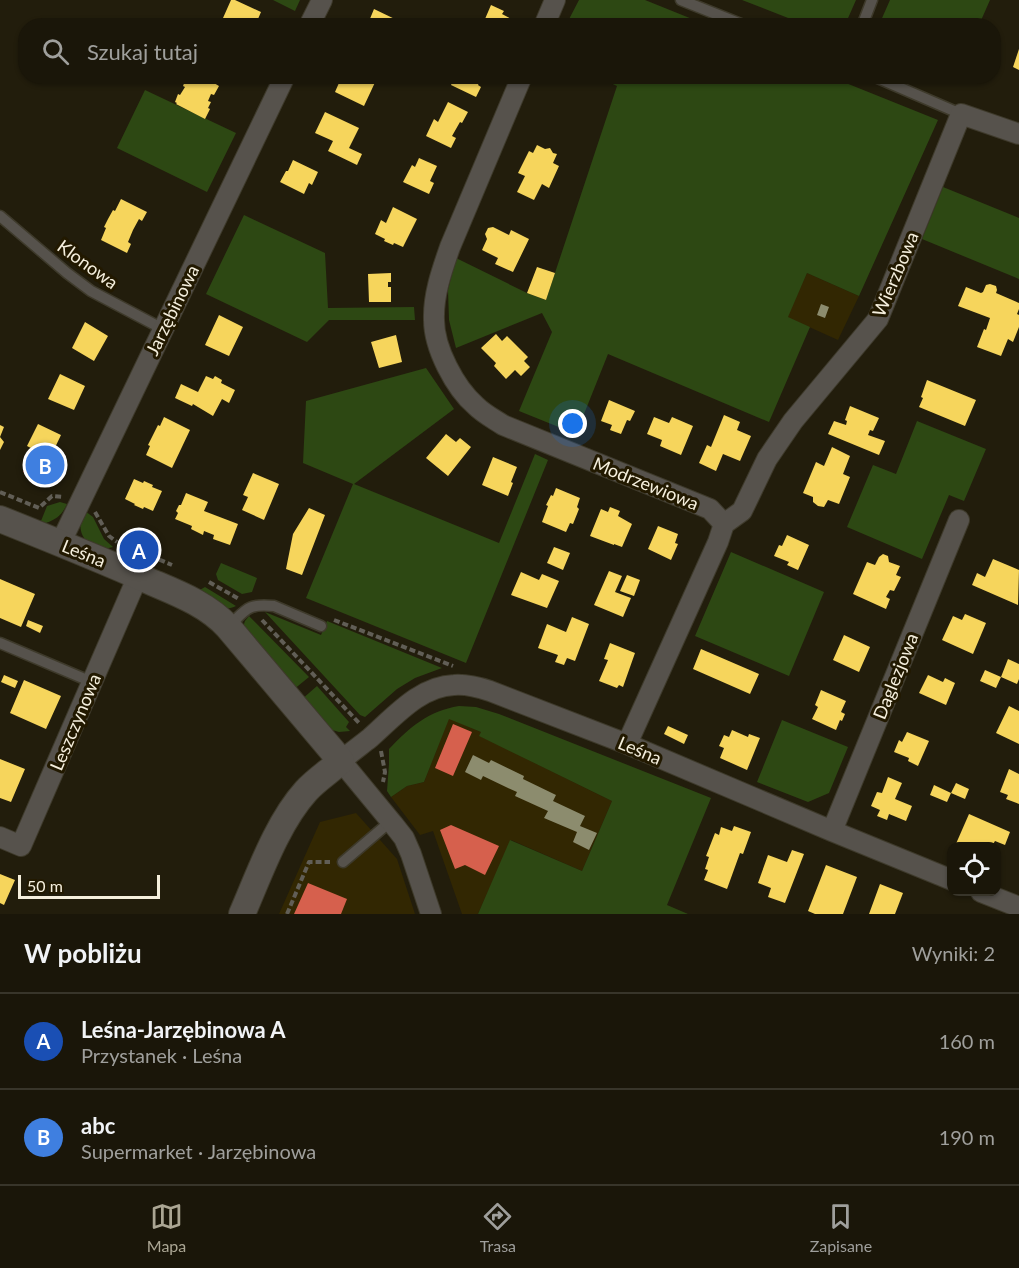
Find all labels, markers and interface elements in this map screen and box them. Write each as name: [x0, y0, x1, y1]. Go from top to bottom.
search box: [18, 18, 1001, 84]
icon: search: [39, 35, 72, 68]
text: Szukaj tutaj: [87, 38, 198, 65]
street label: Wierzbowa: [867, 228, 923, 320]
street label: Klonowa: [53, 235, 123, 293]
street label: Jarzębinowa: [141, 261, 203, 359]
your location: [558, 409, 587, 438]
pin: B: [26, 442, 64, 488]
street label: Modrzewiowa: [590, 452, 702, 514]
pin: A: [120, 528, 158, 572]
street label: Leśna: [59, 534, 109, 572]
street label: Daglezjowa: [868, 630, 922, 722]
street label: Leszczynowa: [45, 670, 105, 774]
street label: Leśna: [615, 731, 665, 769]
map controls: [947, 842, 1001, 896]
button: locate: [947, 842, 1001, 896]
scale bar: [18, 872, 160, 900]
text: 50 m: [27, 876, 63, 895]
text: W pobliżu: [24, 937, 142, 969]
text: Wyniki: 2: [912, 941, 995, 965]
text: Leśna-Jarzębinowa A: [81, 1016, 286, 1043]
text: A: [37, 1029, 50, 1053]
text: 160 m: [939, 1029, 995, 1053]
text: Przystanek · Leśna: [81, 1043, 242, 1067]
text: abc: [81, 1112, 115, 1139]
text: B: [37, 1125, 50, 1149]
text: 190 m: [939, 1125, 995, 1149]
text: Supermarket · Jarzębinowa: [81, 1139, 316, 1163]
tab: Mapa: [147, 1200, 186, 1255]
tab: Trasa: [480, 1200, 516, 1255]
tab: Zapisane: [810, 1200, 872, 1255]

